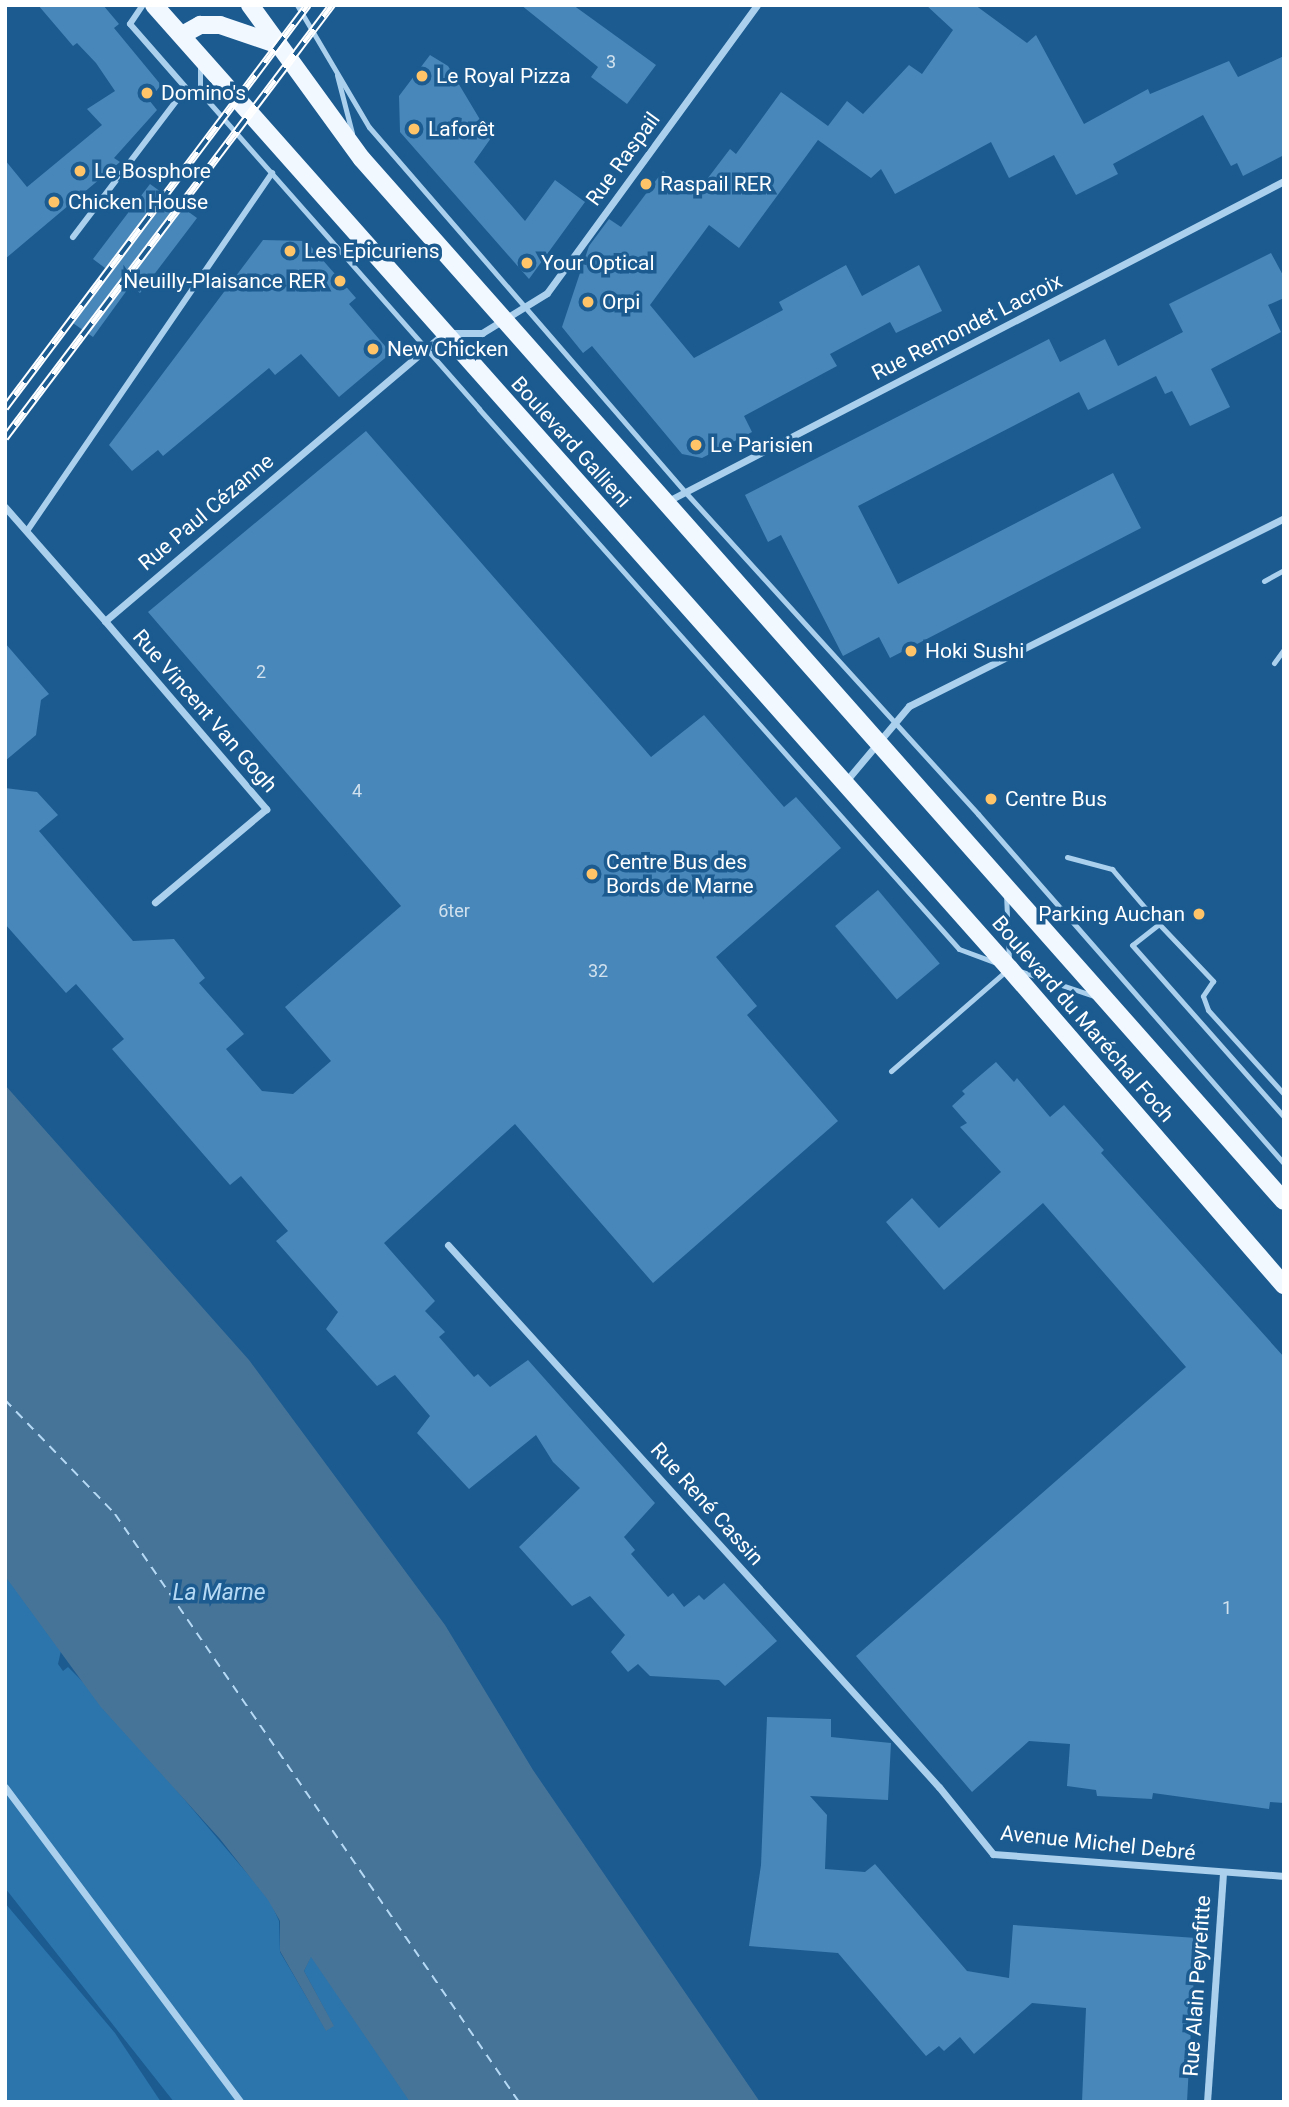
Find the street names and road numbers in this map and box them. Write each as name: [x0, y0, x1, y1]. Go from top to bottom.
street label: Rue Raspail: [581, 107, 665, 211]
street label: Rue Remondet Lacroix: [868, 268, 1066, 386]
street label: Boulevard Gallieni: [506, 371, 636, 513]
street label: Rue Paul Cézanne: [133, 448, 279, 576]
street label: Rue Vincent Van Gogh: [127, 624, 283, 798]
street label: Boulevard du Maréchal Foch: [987, 911, 1179, 1127]
street label: Rue René Cassin: [645, 1437, 769, 1571]
street label: Avenue Michel Debré: [999, 1820, 1197, 1866]
street label: Rue Alain Peyrefitte: [1178, 1895, 1216, 2077]

